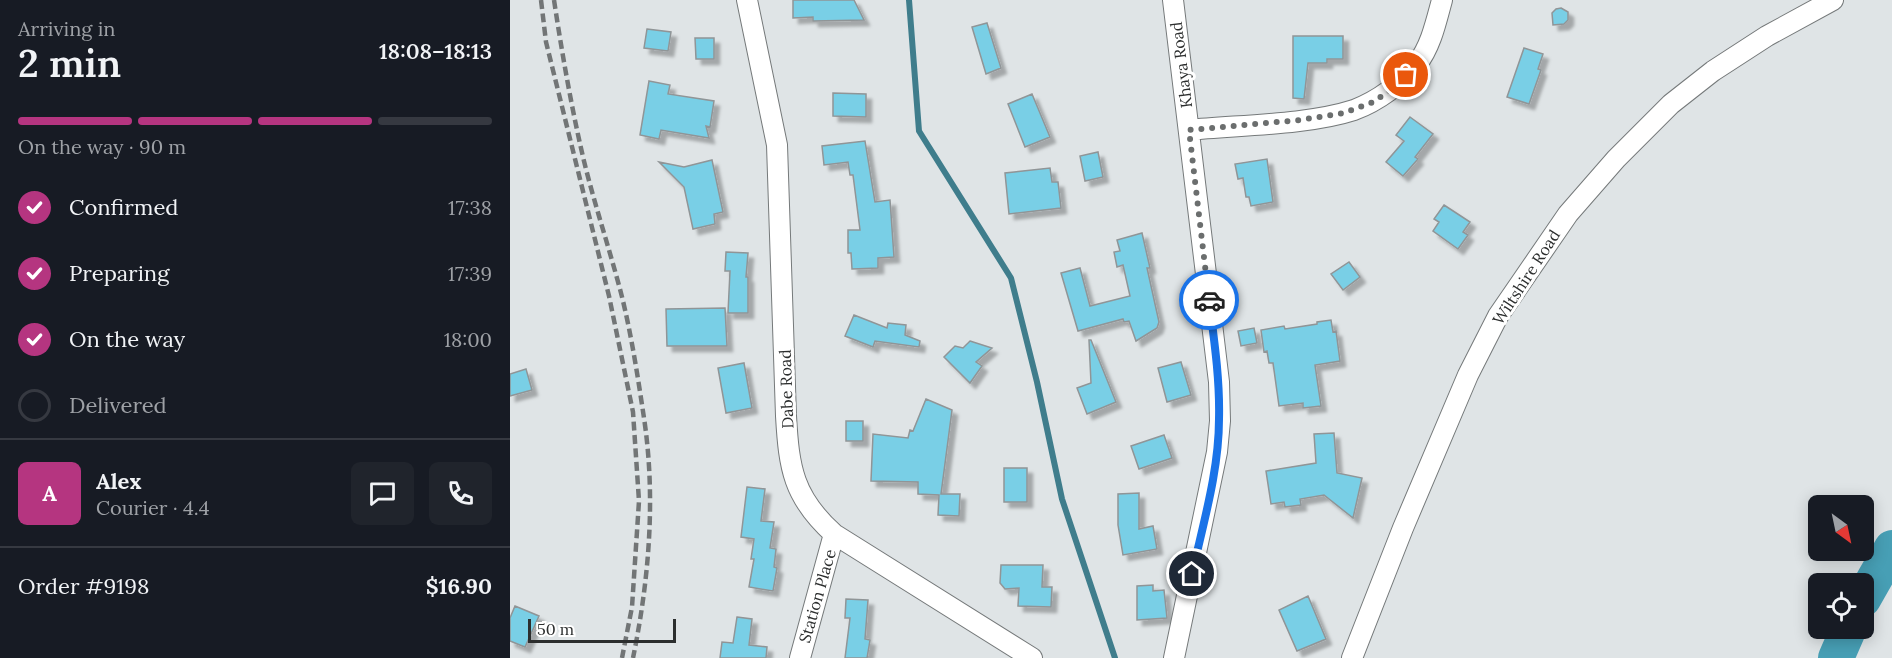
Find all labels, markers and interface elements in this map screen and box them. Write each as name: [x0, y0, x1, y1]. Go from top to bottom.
text: Arriving in: [18, 16, 115, 41]
street label: Khaya Road: [1166, 20, 1196, 109]
text: 18:08–18:13: [379, 37, 492, 65]
text: 2 min: [18, 38, 121, 88]
pin: [1380, 49, 1431, 100]
icon: bag: [1389, 58, 1422, 91]
text: On the way · 90 m: [18, 134, 186, 159]
icon: check: [18, 191, 51, 224]
text: Confirmed: [69, 193, 178, 221]
text: 17:38: [448, 195, 492, 220]
street label: Wiltshire Road: [1488, 225, 1564, 328]
icon: check: [18, 257, 51, 290]
text: Preparing: [69, 259, 169, 287]
text: 17:39: [448, 261, 492, 286]
courier: [1179, 270, 1239, 330]
icon: car: [1193, 284, 1226, 317]
icon: check: [18, 323, 51, 356]
text: On the way: [69, 325, 185, 353]
text: 18:00: [444, 327, 492, 352]
street label: Dabe Road: [775, 349, 797, 429]
text: Delivered: [69, 391, 167, 419]
button: chat: [351, 462, 414, 525]
button: phone: [429, 462, 492, 525]
text: Alex: [96, 467, 141, 495]
text: A: [42, 479, 57, 507]
text: Courier · 4.4: [96, 495, 210, 520]
north arrow: [1808, 495, 1874, 561]
map controls: [1808, 495, 1874, 639]
street label: Station Place: [794, 546, 840, 645]
pin: [1166, 548, 1217, 599]
icon: home: [1175, 557, 1208, 590]
text: Order #9198: [18, 572, 149, 600]
text: $16.90: [426, 572, 492, 600]
button: locate: [1808, 573, 1874, 639]
scale bar: [528, 616, 676, 644]
text: 50 m: [537, 619, 574, 639]

